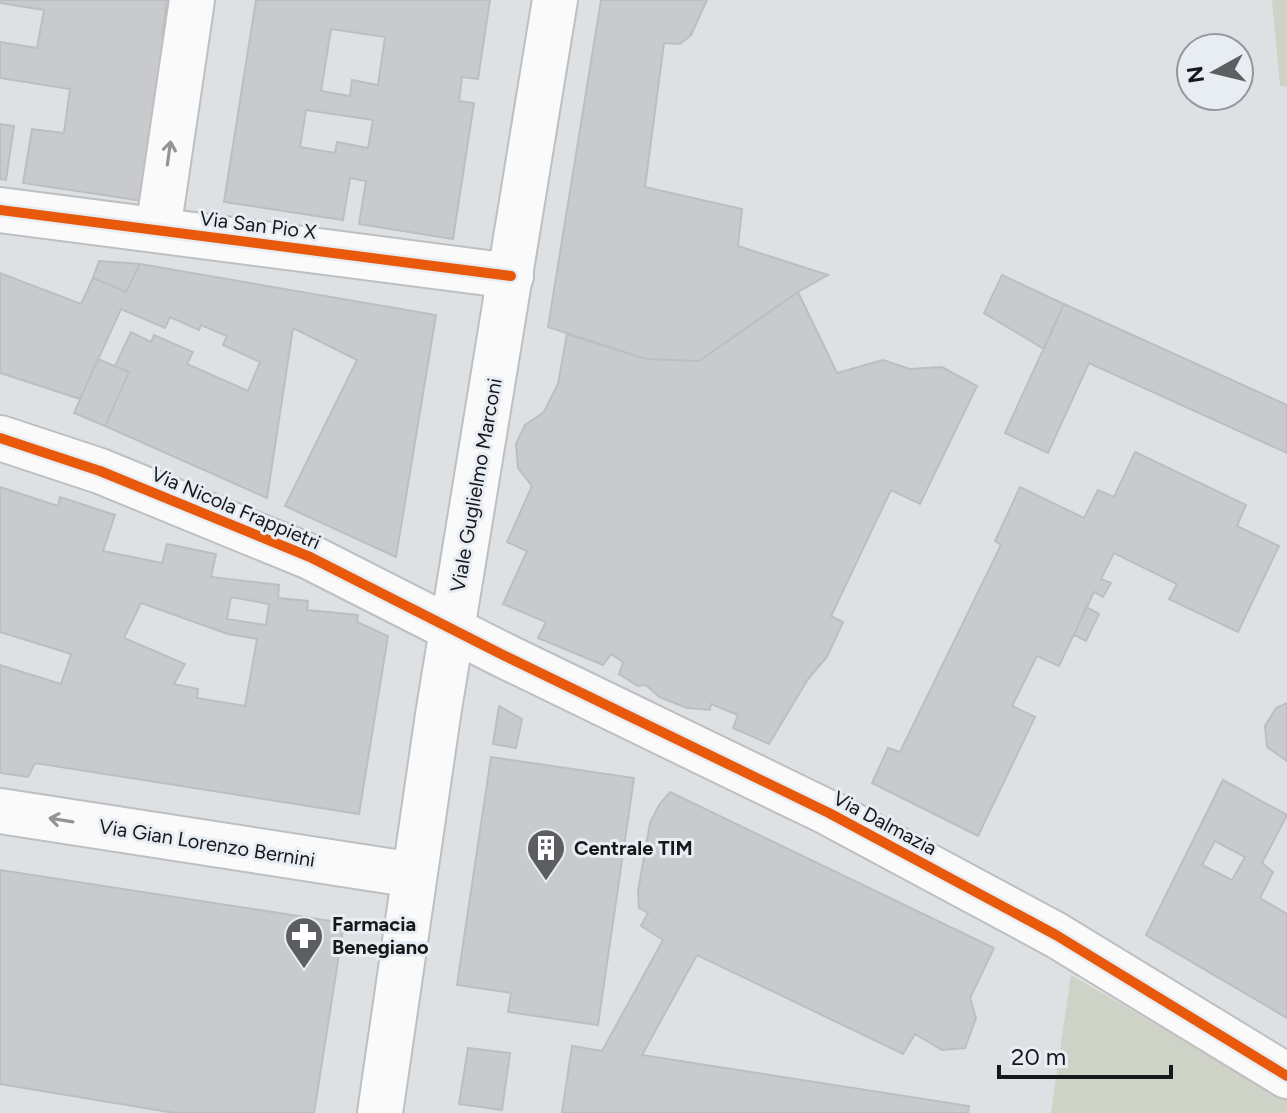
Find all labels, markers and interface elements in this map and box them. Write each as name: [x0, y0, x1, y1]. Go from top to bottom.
north arrow: [1175, 32, 1255, 112]
text: N: [1181, 64, 1210, 85]
one-way arrow: [162, 141, 177, 166]
street label: Via San Pio X: [198, 206, 318, 244]
street label: Viale Guglielmo Marconi: [445, 376, 507, 594]
street label: Via Nicola Frappietri: [148, 461, 324, 555]
street label: Via Dalmazia: [829, 786, 941, 860]
one-way arrow: [49, 812, 74, 827]
street label: Via Gian Lorenzo Bernini: [97, 814, 317, 872]
building icon: Centrale TIM: [525, 827, 567, 882]
place label: Centrale TIM: [574, 836, 693, 860]
place label: Farmacia Benegiano: [332, 912, 429, 959]
pharmacy icon: Farmacia Benegiano: [283, 915, 325, 970]
scale bar: [999, 1029, 1171, 1079]
text: 20 m: [1011, 1042, 1066, 1071]

